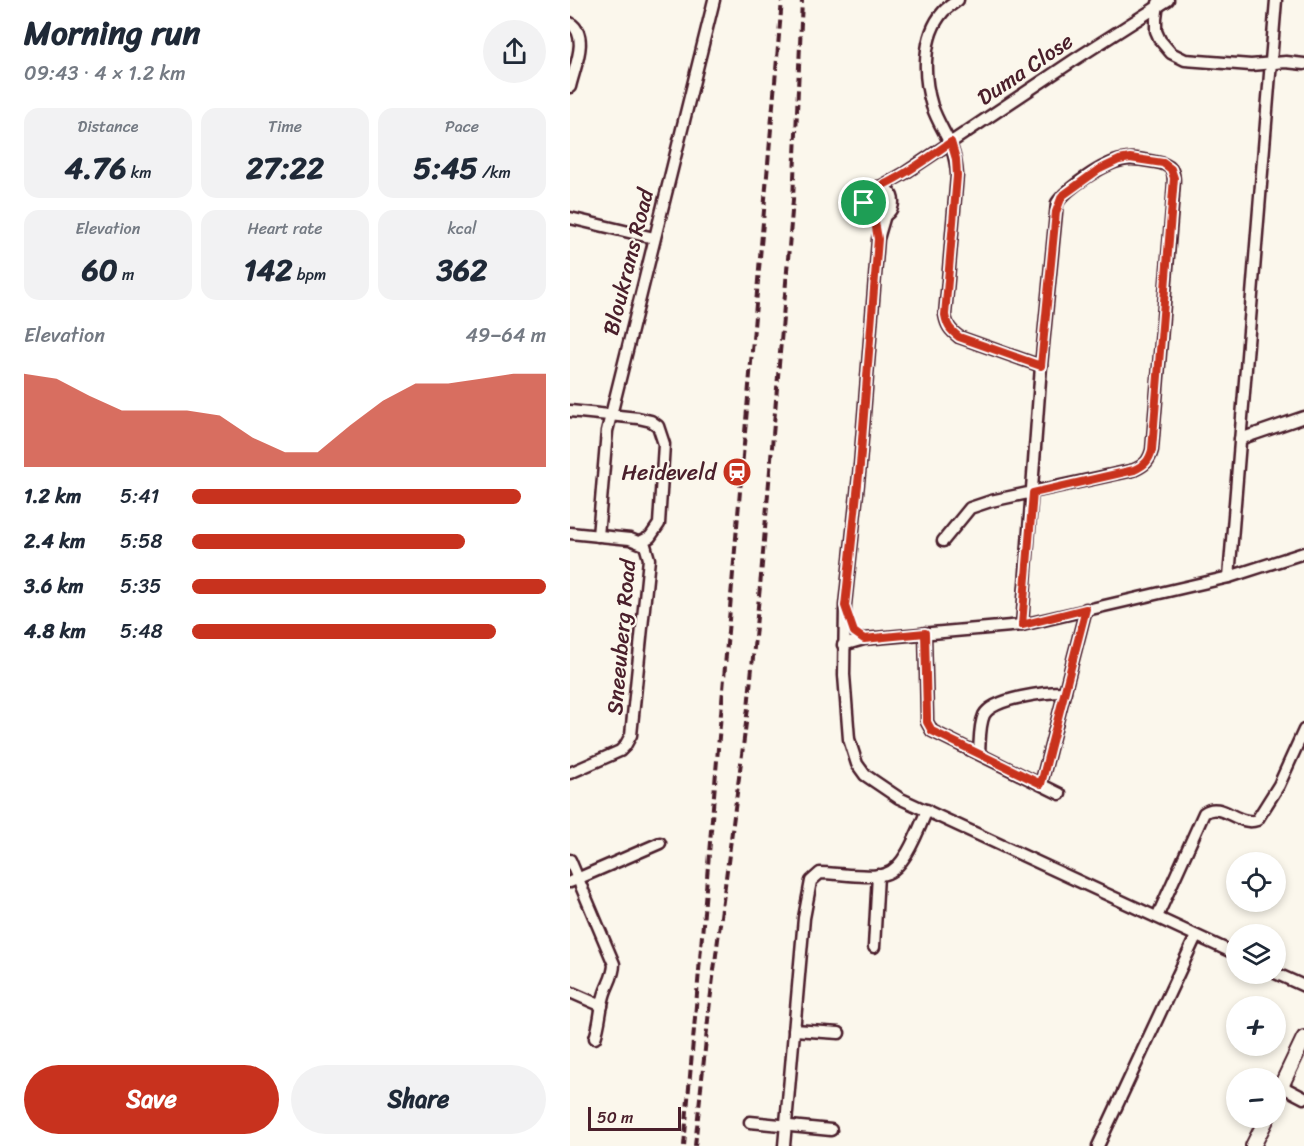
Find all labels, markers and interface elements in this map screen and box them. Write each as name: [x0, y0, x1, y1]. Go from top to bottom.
text: Morning run: [24, 4, 200, 62]
button: share: [483, 20, 546, 83]
street label: Duma Close: [969, 22, 1081, 116]
text: 09:43 · 4 × 1.2 km: [24, 56, 186, 91]
text: Distance: [78, 112, 138, 141]
text: Time: [268, 112, 302, 141]
text: Pace: [445, 112, 479, 141]
text: 4.76: [65, 141, 127, 195]
text: 27:22: [246, 141, 324, 195]
text: 5:45: [413, 141, 478, 195]
text: km: [127, 158, 151, 187]
text: /km: [478, 158, 511, 187]
pin: [838, 177, 889, 228]
street label: Bloukrans Road: [591, 183, 665, 339]
icon: arrive: [847, 186, 880, 219]
text: Elevation: [76, 214, 140, 243]
text: Heart rate: [247, 214, 323, 243]
text: kcal: [447, 214, 477, 243]
text: 60: [82, 243, 118, 297]
text: 142: [244, 243, 293, 297]
text: 362: [437, 243, 487, 297]
text: m: [118, 260, 134, 289]
text: bpm: [293, 260, 326, 289]
text: Elevation: [24, 318, 105, 353]
text: 49–64 m: [465, 318, 546, 353]
place label: Heideveld: [621, 453, 717, 492]
station icon: Heideveld: [721, 456, 753, 488]
text: 1.2 km: [24, 479, 81, 514]
text: 5:41: [120, 479, 159, 514]
text: 2.4 km: [24, 524, 85, 559]
text: 5:58: [120, 524, 163, 559]
street label: Sneeuberg Road: [595, 556, 647, 716]
text: 3.6 km: [24, 569, 84, 604]
text: 5:35: [120, 569, 161, 604]
text: 4.8 km: [24, 614, 86, 649]
text: 5:48: [120, 614, 163, 649]
map controls: [1226, 852, 1286, 1128]
button: locate: [1226, 852, 1286, 912]
button: layers: [1226, 924, 1286, 984]
button: +: [1226, 996, 1286, 1056]
button: Save: [24, 1065, 279, 1134]
button: Share: [291, 1065, 546, 1134]
button: −: [1226, 1068, 1286, 1128]
text: 50 m: [597, 1103, 633, 1132]
scale bar: [588, 1104, 681, 1132]

